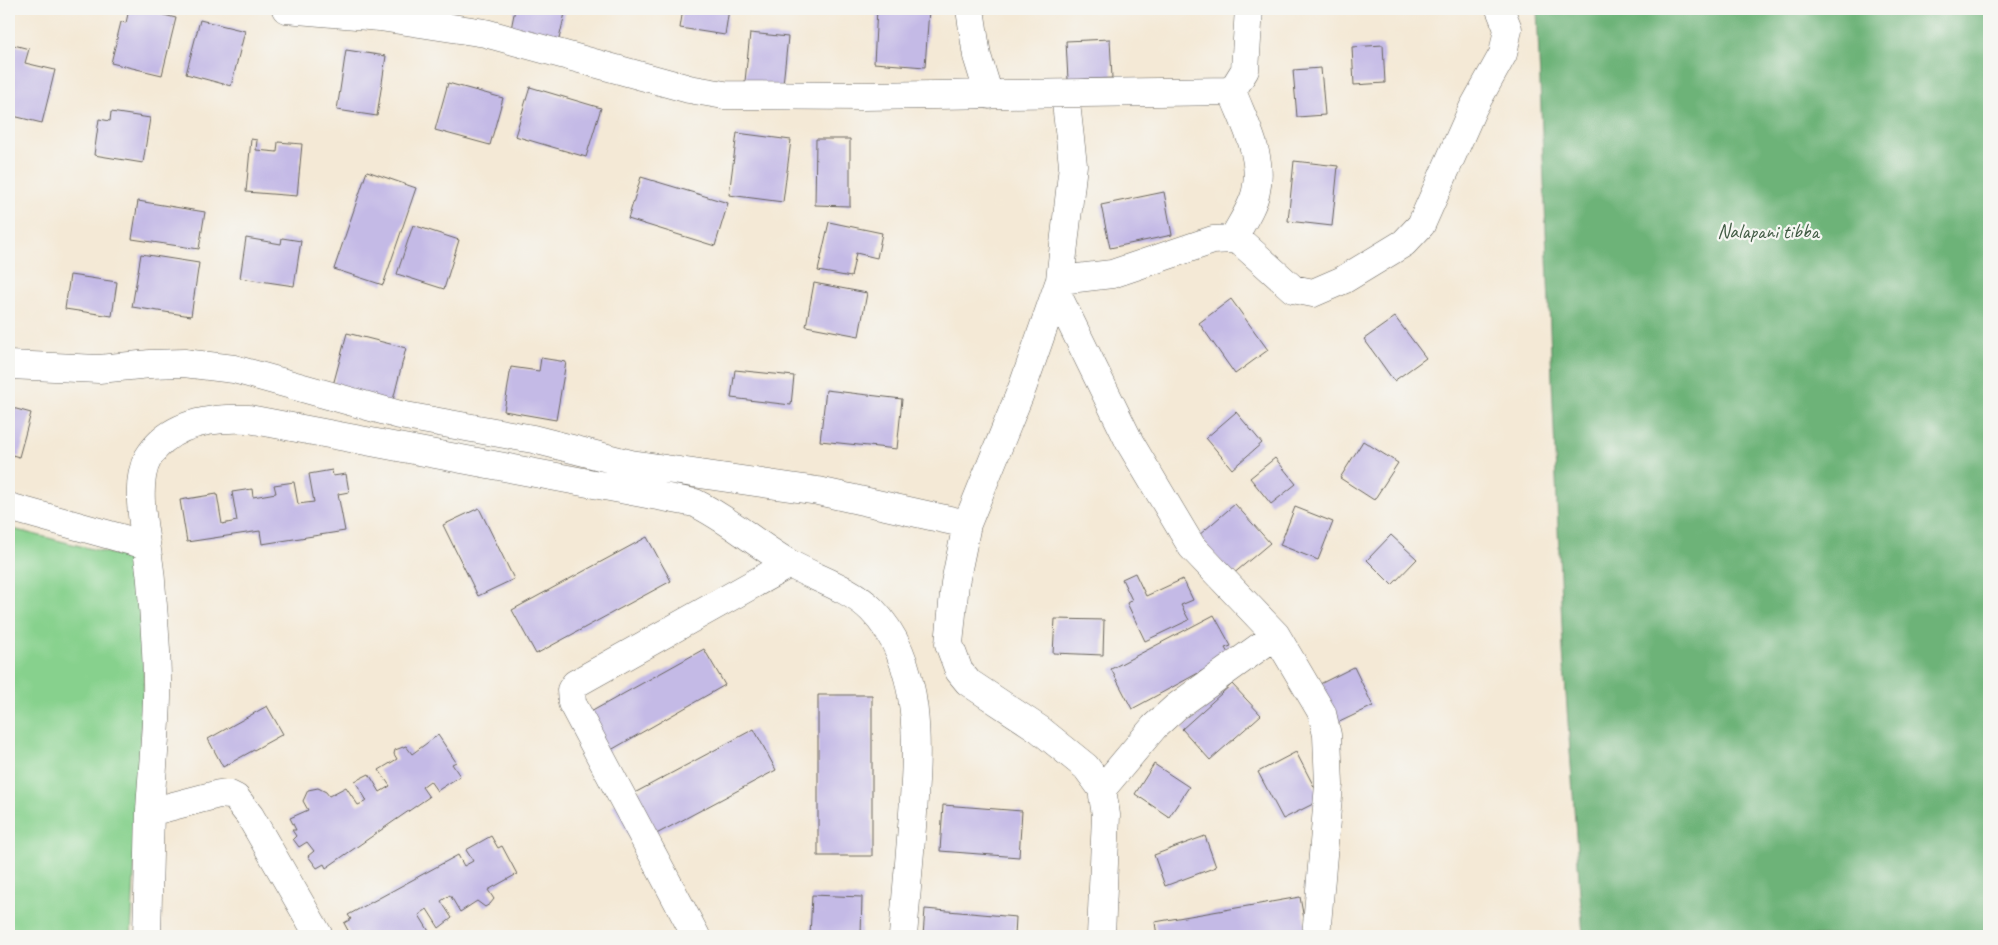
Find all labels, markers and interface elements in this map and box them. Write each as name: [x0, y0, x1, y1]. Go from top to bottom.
park label: Nalapani tibba: [1717, 219, 1821, 244]

